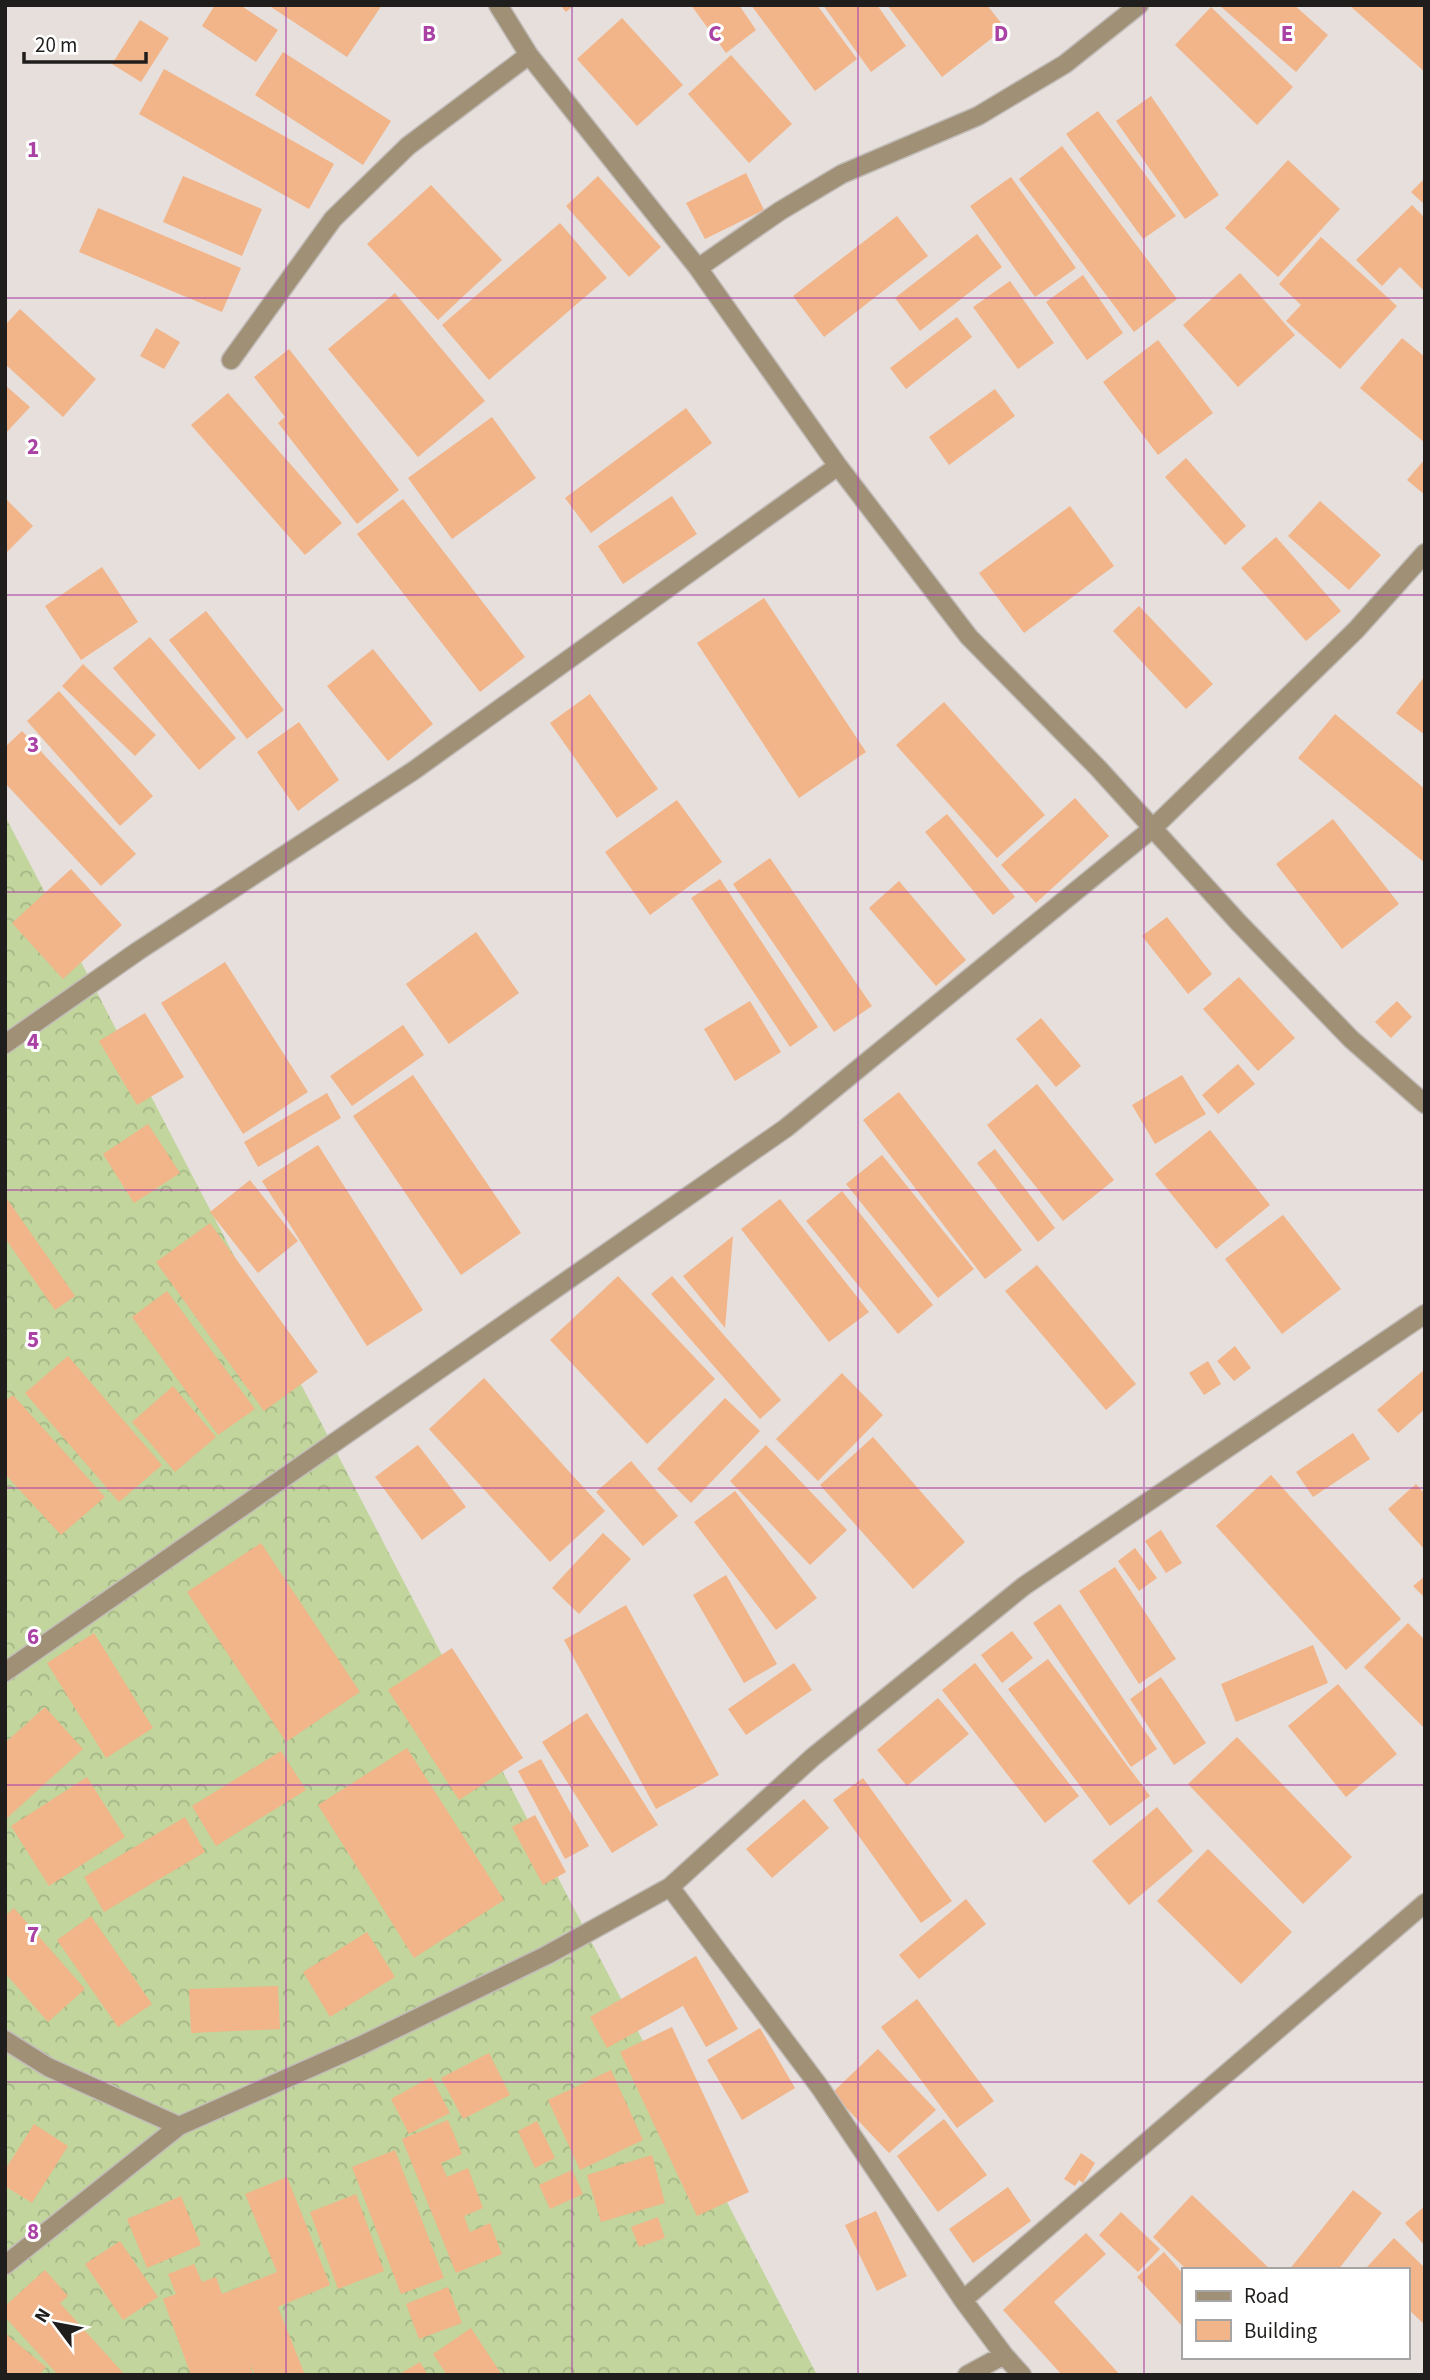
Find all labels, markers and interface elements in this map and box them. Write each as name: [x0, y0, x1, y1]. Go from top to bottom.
text: B: [422, 17, 436, 50]
text: C: [708, 17, 722, 50]
text: D: [994, 17, 1008, 50]
text: E: [1281, 17, 1293, 50]
scale bar: [24, 21, 147, 65]
text: 20 m: [35, 30, 77, 60]
text: 1: [27, 133, 39, 166]
text: 2: [27, 430, 39, 463]
text: 3: [27, 728, 39, 761]
text: 4: [27, 1025, 39, 1058]
text: 5: [27, 1323, 39, 1356]
text: 6: [27, 1620, 39, 1653]
text: 7: [27, 1918, 39, 1951]
text: 8: [27, 2215, 39, 2248]
legend: [1182, 2268, 1409, 2359]
text: Road: [1244, 2281, 1289, 2311]
north arrow: [21, 2289, 91, 2359]
text: N: [28, 2303, 58, 2328]
text: Building: [1244, 2316, 1318, 2346]

